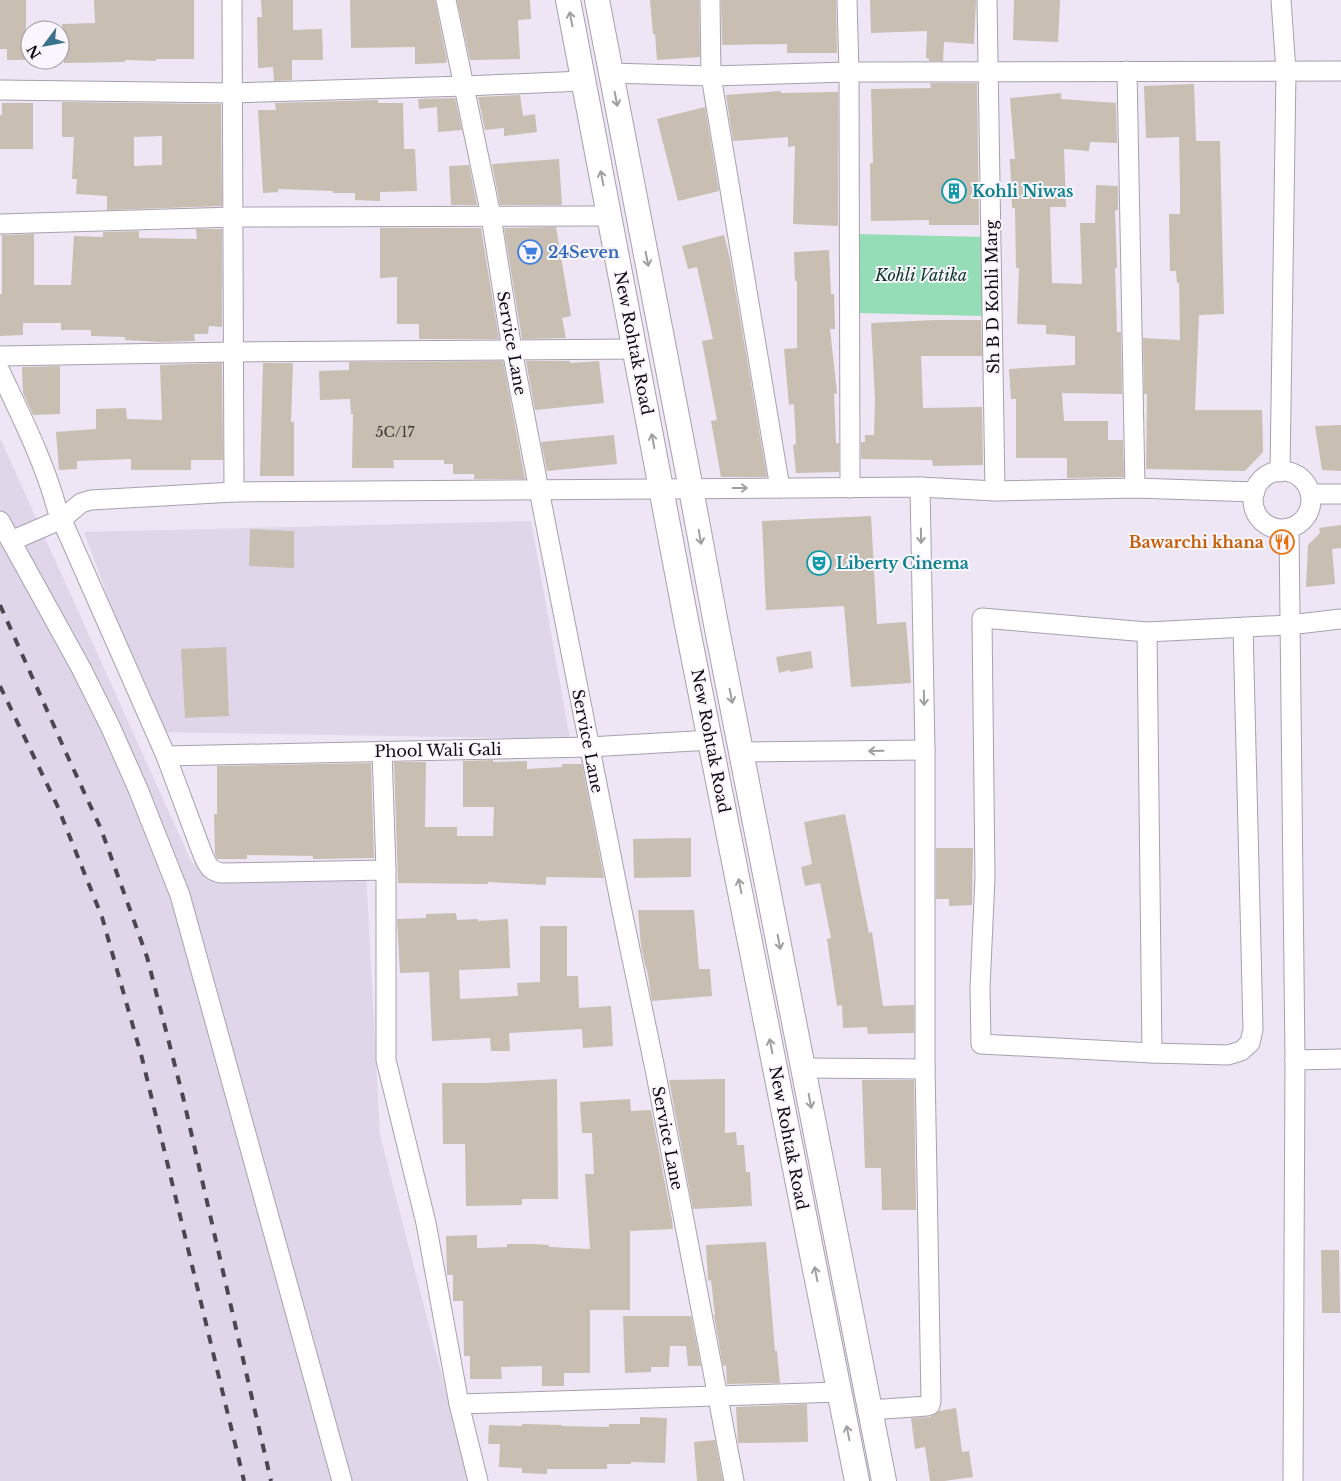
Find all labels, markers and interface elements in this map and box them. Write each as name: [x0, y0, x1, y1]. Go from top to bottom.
one-way arrow: [566, 11, 576, 27]
north arrow: [20, 20, 70, 70]
text: N: [23, 42, 45, 62]
one-way arrow: [612, 91, 621, 107]
one-way arrow: [597, 171, 607, 187]
building icon: Kohli Niwas: [941, 178, 967, 204]
place label: Kohli Niwas: [972, 181, 1074, 201]
street label: Sh B D Kohli Marg: [981, 220, 1003, 374]
supermarket icon: 24Seven: [517, 239, 543, 265]
place label: 24Seven: [548, 242, 620, 262]
one-way arrow: [643, 250, 652, 266]
park label: Kohli Vatika: [874, 265, 967, 285]
street label: New Rohtak Road: [610, 269, 658, 417]
street label: Service Lane: [493, 289, 531, 397]
house number: 5C/17: [376, 423, 415, 441]
one-way arrow: [647, 433, 657, 449]
one-way arrow: [732, 483, 748, 493]
one-way arrow: [696, 528, 706, 544]
one-way arrow: [916, 528, 926, 544]
restaurant icon: Bawarchi khana: [1269, 529, 1295, 555]
place label: Bawarchi khana: [1129, 532, 1264, 552]
theatre icon: Liberty Cinema: [806, 550, 832, 576]
place label: Liberty Cinema: [836, 553, 969, 573]
street label: New Rohtak Road: [687, 667, 735, 815]
street label: Service Lane: [568, 687, 608, 795]
one-way arrow: [726, 688, 736, 704]
one-way arrow: [919, 690, 929, 706]
street label: Phool Wali Gali: [374, 739, 502, 761]
one-way arrow: [868, 746, 884, 756]
one-way arrow: [735, 879, 744, 895]
one-way arrow: [774, 933, 784, 949]
one-way arrow: [766, 1038, 775, 1054]
street label: New Rohtak Road: [765, 1064, 813, 1212]
street label: Service Lane: [648, 1084, 688, 1192]
one-way arrow: [805, 1093, 815, 1109]
one-way arrow: [811, 1266, 820, 1282]
one-way arrow: [842, 1426, 852, 1442]

